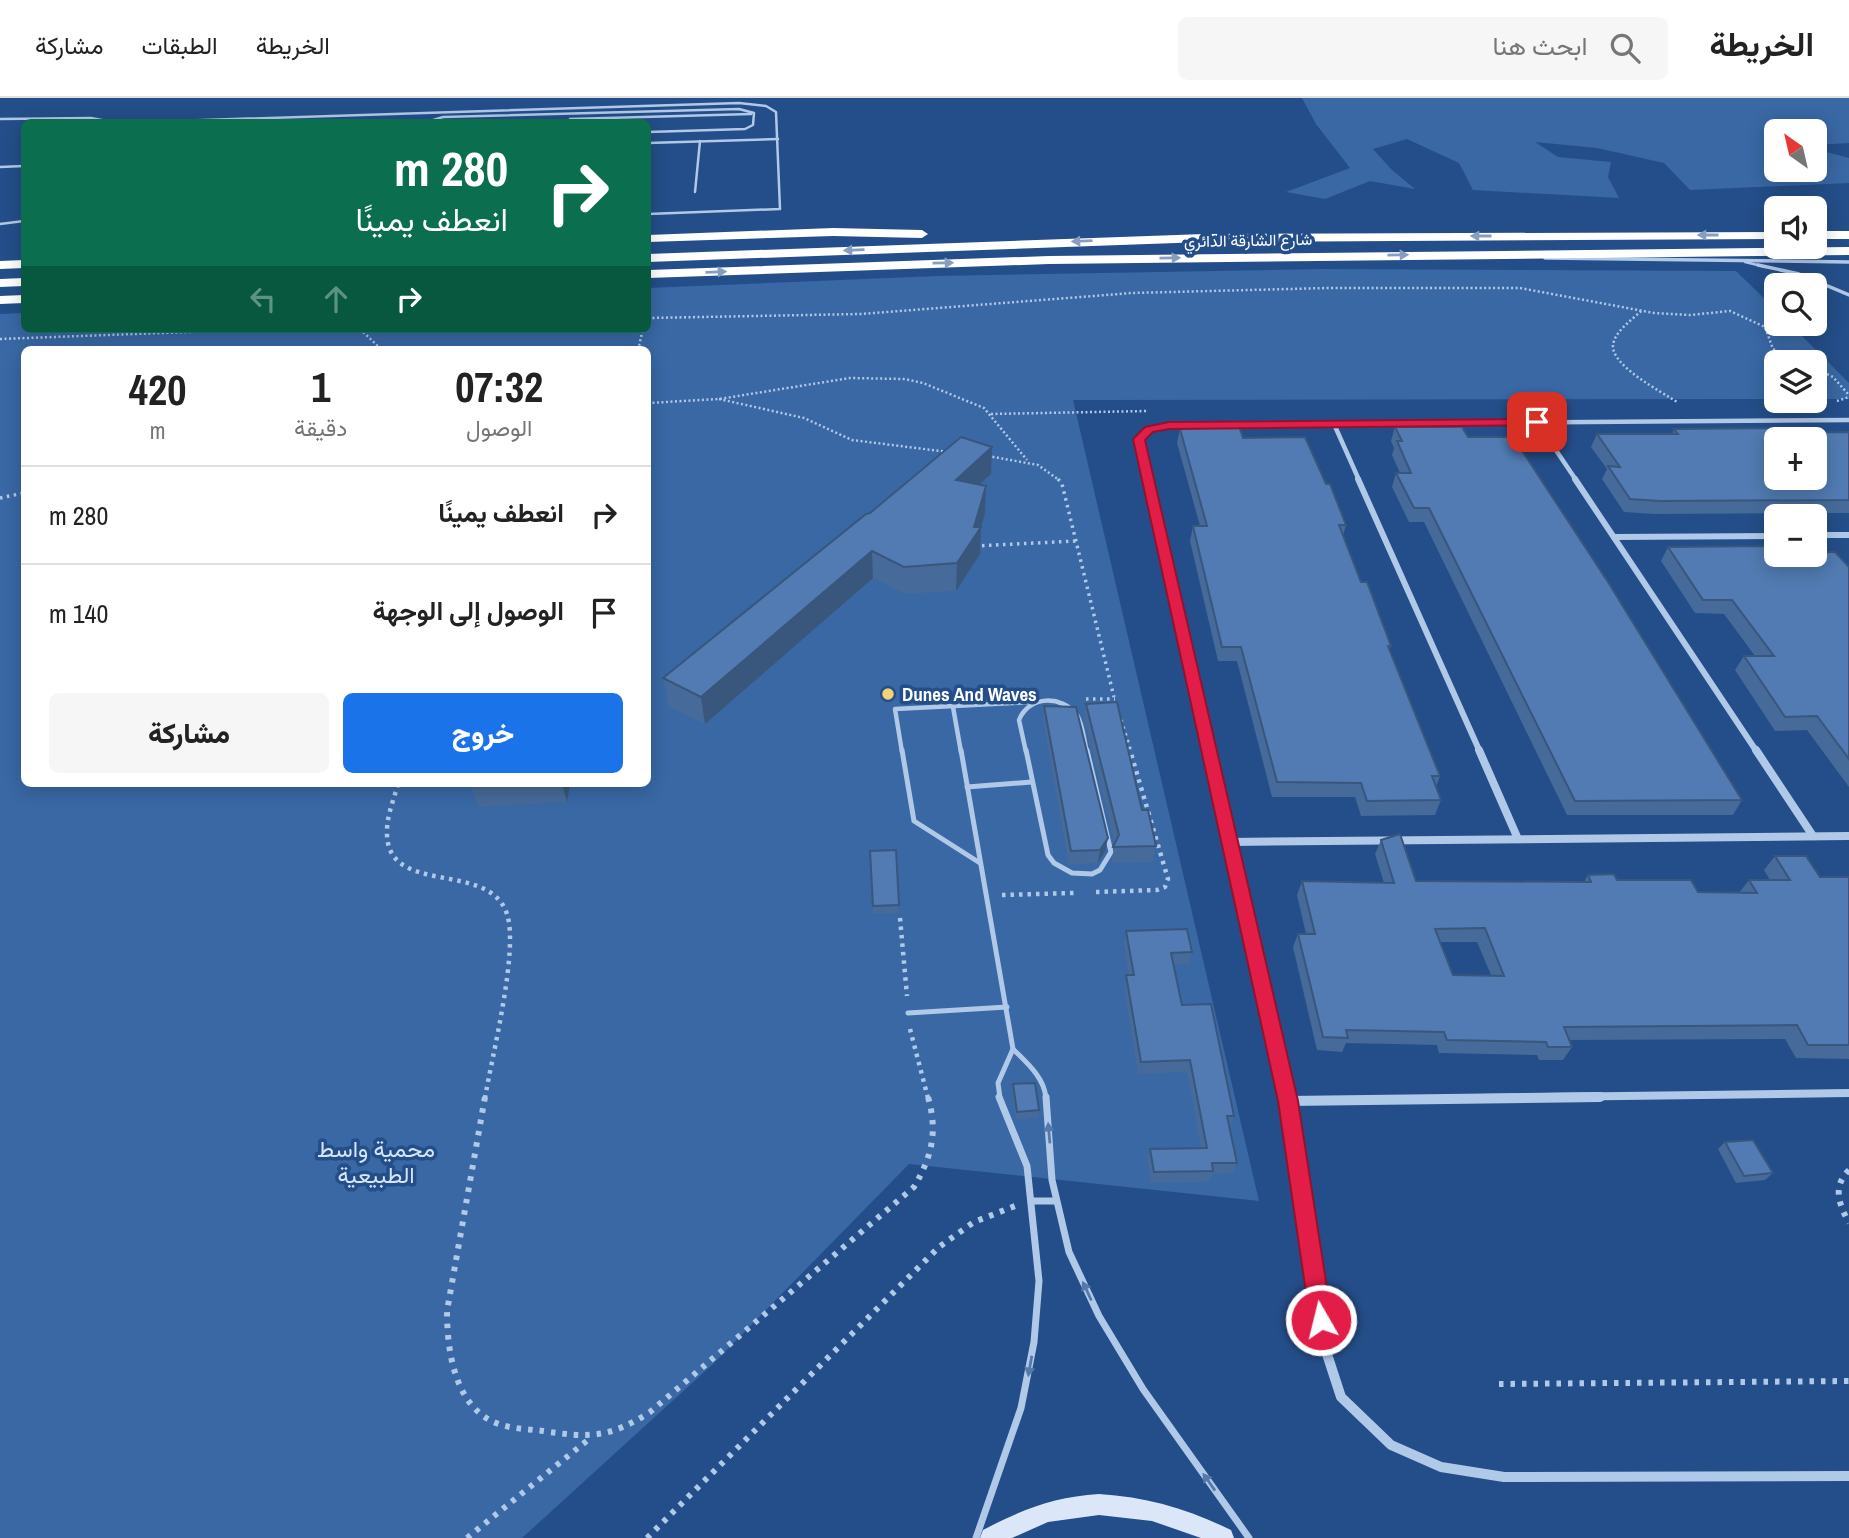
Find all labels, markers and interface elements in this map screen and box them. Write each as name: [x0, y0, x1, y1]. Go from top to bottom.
search box: [1178, 17, 1668, 80]
text: الخريطة: [1710, 22, 1814, 66]
text: ابحث هنا: [1492, 28, 1588, 63]
text: مشاركة: [35, 29, 103, 61]
text: الطبقات: [141, 29, 218, 61]
text: الخريطة: [256, 29, 330, 61]
icon: search: [1606, 29, 1644, 67]
north arrow: [1764, 119, 1827, 182]
map controls: [1764, 119, 1827, 567]
text: 280 m: [394, 135, 508, 201]
icon: right: [532, 147, 623, 238]
button: sound: [1764, 196, 1827, 259]
text: انعطف يمينًا: [355, 198, 508, 241]
street label: شارع الشارقة الدائري: [1184, 228, 1312, 255]
one-way arrow: [1697, 229, 1719, 241]
one-way arrow: [1469, 230, 1491, 242]
one-way arrow: [1070, 236, 1092, 247]
one-way arrow: [843, 244, 865, 255]
one-way arrow: [1387, 249, 1409, 261]
one-way arrow: [1160, 252, 1182, 264]
one-way arrow: [932, 257, 954, 269]
one-way arrow: [705, 266, 727, 277]
button: search: [1764, 273, 1827, 336]
icon: left: [244, 280, 282, 318]
icon: ahead: [317, 280, 355, 318]
icon: right: [390, 280, 428, 318]
button: layers: [1764, 350, 1827, 413]
text: 1: [311, 359, 330, 415]
text: 07:32: [455, 359, 543, 415]
text: 420: [129, 362, 186, 418]
pin: [1507, 392, 1567, 452]
icon: arrive: [1518, 403, 1556, 441]
text: دقيقة: [294, 412, 347, 443]
text: الوصول: [466, 412, 532, 443]
text: m: [150, 415, 165, 446]
button: +: [1764, 427, 1827, 490]
text: انعطف يمينًا: [438, 495, 564, 530]
icon: right: [585, 496, 623, 534]
text: 280 m: [49, 498, 108, 533]
button: −: [1764, 504, 1827, 567]
text: الوصول إلى الوجهة: [372, 593, 564, 628]
icon: arrive: [585, 594, 623, 632]
text: 140 m: [49, 596, 108, 631]
place label: Dunes And Waves: [902, 681, 1037, 707]
marker: Dunes And Waves: [880, 686, 896, 702]
button: مشاركة: [49, 693, 329, 773]
button: خروج: [343, 693, 623, 773]
one-way arrow: [1043, 1122, 1054, 1144]
park label: محمية واسط الطبيعية: [317, 1133, 435, 1190]
one-way arrow: [1082, 1281, 1093, 1301]
position arrow: [1284, 1283, 1358, 1357]
one-way arrow: [1024, 1355, 1035, 1377]
one-way arrow: [1202, 1473, 1216, 1491]

